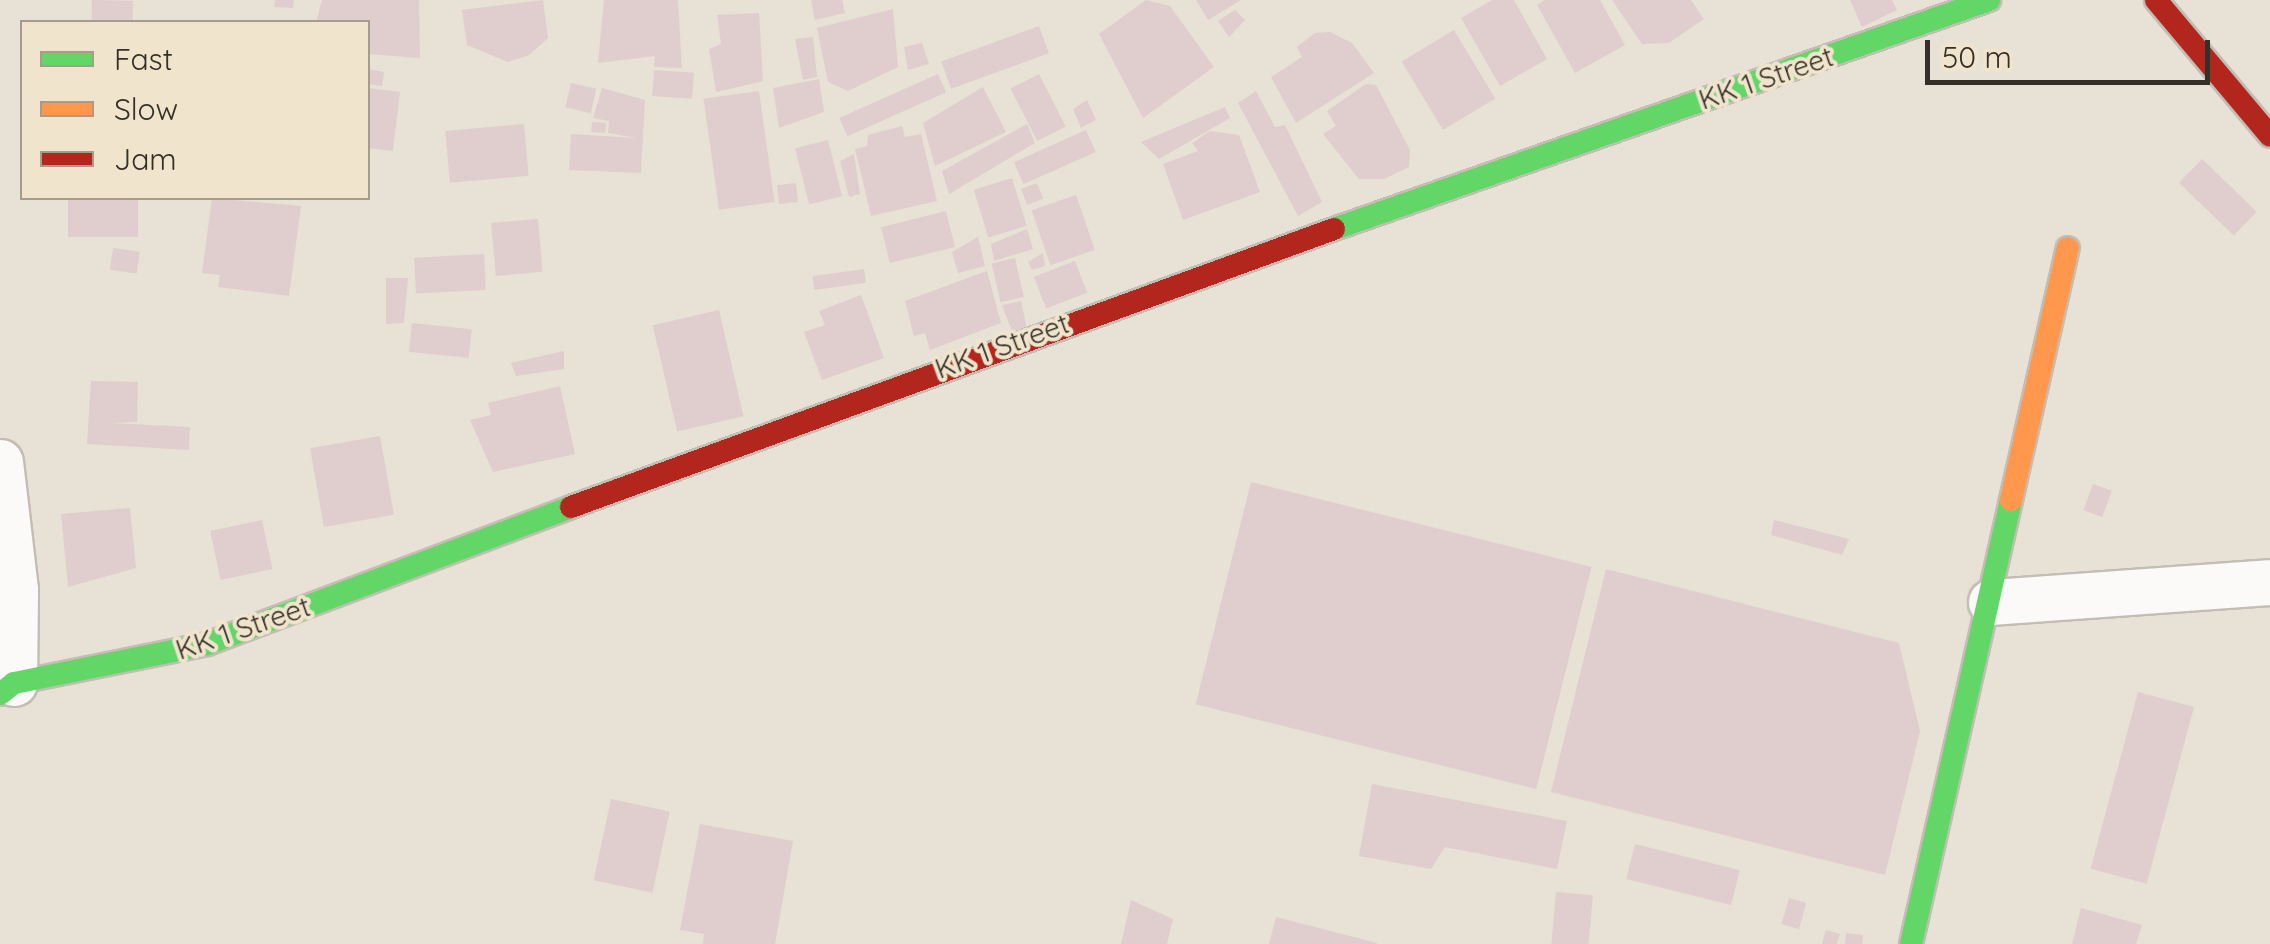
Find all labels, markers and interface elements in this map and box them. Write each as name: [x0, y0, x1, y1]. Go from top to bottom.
legend: [20, 20, 370, 200]
scale bar: [1930, 20, 2215, 82]
text: 50 m: [1942, 38, 2012, 76]
street label: KK 1 Street: [1694, 39, 1838, 117]
text: Fast: [114, 40, 173, 78]
text: Slow: [114, 90, 178, 128]
text: Jam: [114, 140, 177, 178]
street label: KK 1 Street: [930, 306, 1074, 386]
street label: KK 1 Street: [171, 589, 315, 667]

